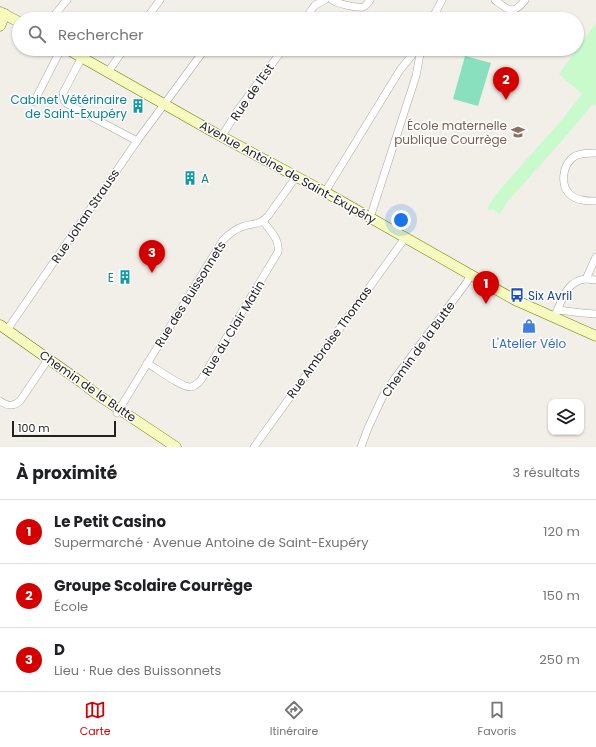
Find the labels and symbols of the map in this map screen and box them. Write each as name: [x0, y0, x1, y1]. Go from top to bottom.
street label: Rue de l'Est: [226, 60, 278, 124]
pin: 2: [493, 67, 519, 100]
place label: Cabinet Vétérinaire de Saint-Exupéry: [10, 91, 127, 122]
building icon: Cabinet Vétérinaire de Saint-Exupéry: [130, 98, 146, 114]
street label: Avenue Antoine de Saint-Exupéry: [197, 117, 379, 227]
place label: École maternelle publique Courrège: [394, 117, 507, 148]
school or university icon: École maternelle publique Courrège: [510, 124, 526, 140]
street label: Rue Johan Strauss: [47, 165, 123, 267]
building icon: A: [182, 170, 198, 186]
place label: A: [201, 171, 209, 185]
your location: [391, 210, 411, 230]
street label: Rue des Buissonnets: [150, 238, 230, 350]
pin: 3: [139, 240, 165, 273]
place label: E: [108, 269, 114, 286]
building icon: E: [117, 269, 133, 285]
pin: 1: [473, 271, 499, 304]
street label: Rue du Clair Matin: [198, 277, 268, 379]
street label: Rue Ambroise Thomas: [283, 282, 375, 402]
bus stop icon: Six Avril: [509, 287, 525, 303]
place label: Six Avril: [528, 287, 572, 304]
street label: Chemin de la Butte: [377, 298, 459, 400]
shop icon: L'Atelier Vélo: [521, 318, 537, 334]
place label: L'Atelier Vélo: [492, 335, 566, 352]
street label: Chemin de la Butte: [36, 346, 140, 426]
scale bar: [12, 419, 116, 438]

